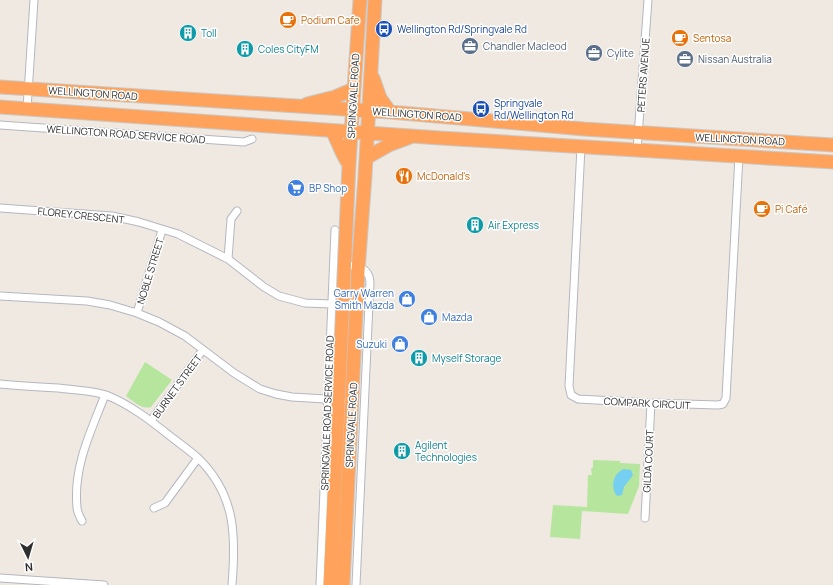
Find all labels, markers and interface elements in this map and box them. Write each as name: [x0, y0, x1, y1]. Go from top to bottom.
cafe icon: Podium Cafe: [278, 10, 298, 30]
place label: Podium Cafe: [301, 13, 360, 27]
bus stop icon: Wellington Rd/Springvale Rd: [374, 19, 394, 39]
place label: Wellington Rd/Springvale Rd: [397, 22, 527, 36]
building icon: Toll: [178, 23, 198, 43]
place label: Toll: [201, 26, 217, 40]
cafe icon: Sentosa: [670, 28, 690, 48]
place label: Sentosa: [693, 31, 731, 45]
office icon: Chandler Macleod: [460, 36, 480, 56]
street label: PETERS AVENUE: [633, 37, 653, 113]
building icon: Coles CityFM: [235, 39, 255, 59]
place label: Chandler Macleod: [483, 39, 567, 53]
place label: Coles CityFM: [258, 42, 319, 56]
office icon: Cylite: [584, 43, 604, 63]
place label: Cylite: [607, 46, 634, 60]
office icon: Nissan Australia: [675, 49, 695, 69]
place label: Nissan Australia: [698, 52, 772, 66]
street label: SPRINGVALE ROAD: [344, 53, 362, 139]
street label: WELLINGTON ROAD: [48, 83, 139, 103]
place label: Springvale Rd/Wellington Rd: [494, 96, 574, 122]
bus stop icon: Springvale Rd/Wellington Rd: [471, 99, 491, 119]
street label: WELLINGTON ROAD: [372, 104, 463, 124]
street label: WELLINGTON ROAD SERVICE ROAD: [46, 121, 206, 147]
street label: WELLINGTON ROAD: [695, 130, 785, 148]
restaurant icon: McDonald's: [394, 166, 414, 186]
place label: McDonald's: [417, 169, 470, 183]
supermarket icon: BP Shop: [286, 178, 306, 198]
place label: BP Shop: [309, 181, 347, 195]
cafe icon: Pi Café: [752, 199, 772, 219]
place label: Pi Café: [775, 202, 808, 216]
street label: FLOREY CRESCENT: [37, 203, 125, 227]
building icon: Air Express: [465, 215, 485, 235]
place label: Air Express: [488, 218, 539, 232]
street label: NOBLE STREET: [133, 236, 167, 306]
place label: Garry Warren Smith Mazda: [334, 286, 394, 312]
shop icon: Garry Warren Smith Mazda: [397, 289, 417, 309]
shop icon: Mazda: [419, 307, 439, 327]
place label: Mazda: [442, 310, 472, 324]
shop icon: Suzuki: [390, 334, 410, 354]
street label: SPRINGVALE ROAD SERVICE ROAD: [317, 335, 337, 491]
place label: Suzuki: [356, 337, 387, 351]
building icon: Myself Storage: [409, 348, 429, 368]
street label: BURNET STREET: [149, 351, 205, 421]
place label: Myself Storage: [432, 351, 501, 365]
street label: SPRINGVALE ROAD: [342, 382, 360, 468]
street label: COMPARK CIRCUIT: [603, 394, 691, 412]
street label: GILDA COURT: [639, 429, 657, 493]
place label: Agilent Technologies: [415, 438, 477, 464]
building icon: Agilent Technologies: [392, 441, 412, 461]
north arrow: [8, 537, 48, 577]
text: N: [24, 560, 34, 575]

